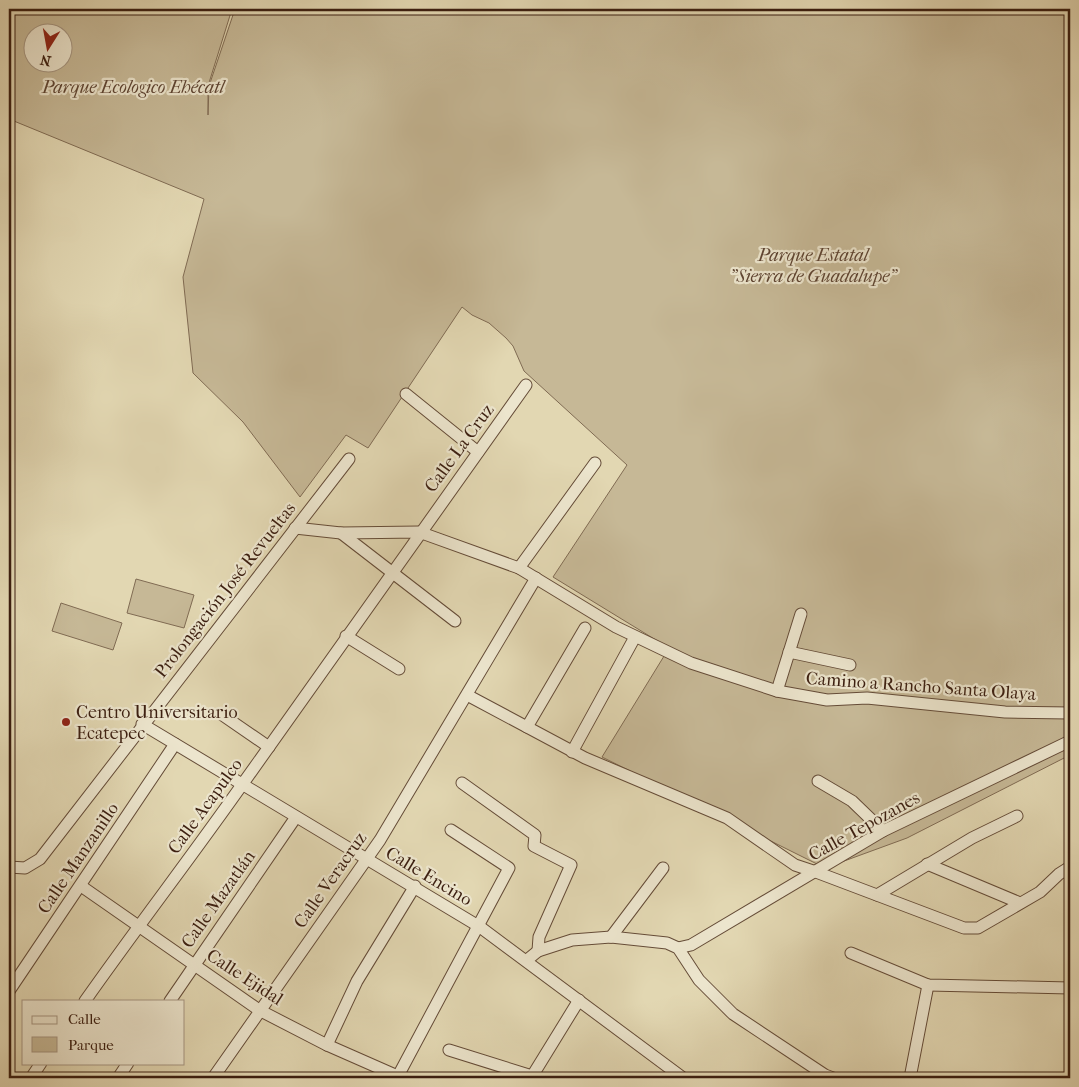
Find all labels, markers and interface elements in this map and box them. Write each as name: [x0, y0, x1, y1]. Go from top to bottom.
north arrow: [22, 22, 72, 72]
text: N: [38, 51, 52, 70]
park label: Parque Ecologico Ehécatl: [41, 77, 227, 98]
park label: Parque Estatal "Sierra de Guadalupe": [730, 245, 898, 287]
street label: Calle La Cruz: [420, 400, 498, 497]
street label: Prolongación José Revueltas: [150, 498, 301, 682]
street label: Camino a Rancho Santa Olaya: [805, 668, 1037, 705]
place label: Centro Universitario Ecatepec: [76, 702, 238, 744]
marker: Centro Universitario Ecatepec: [60, 716, 72, 728]
street label: Calle Acapulco: [164, 755, 247, 858]
street label: Calle Tepozanes: [805, 787, 924, 866]
street label: Calle Manzanillo: [34, 799, 123, 918]
street label: Calle Veracruz: [290, 828, 371, 932]
street label: Calle Encino: [382, 842, 476, 910]
street label: Calle Mazatlán: [177, 846, 260, 952]
street label: Calle Ejidal: [203, 945, 287, 1010]
legend: [22, 1000, 185, 1064]
text: Calle: [68, 1010, 101, 1028]
text: Parque: [68, 1036, 114, 1054]

